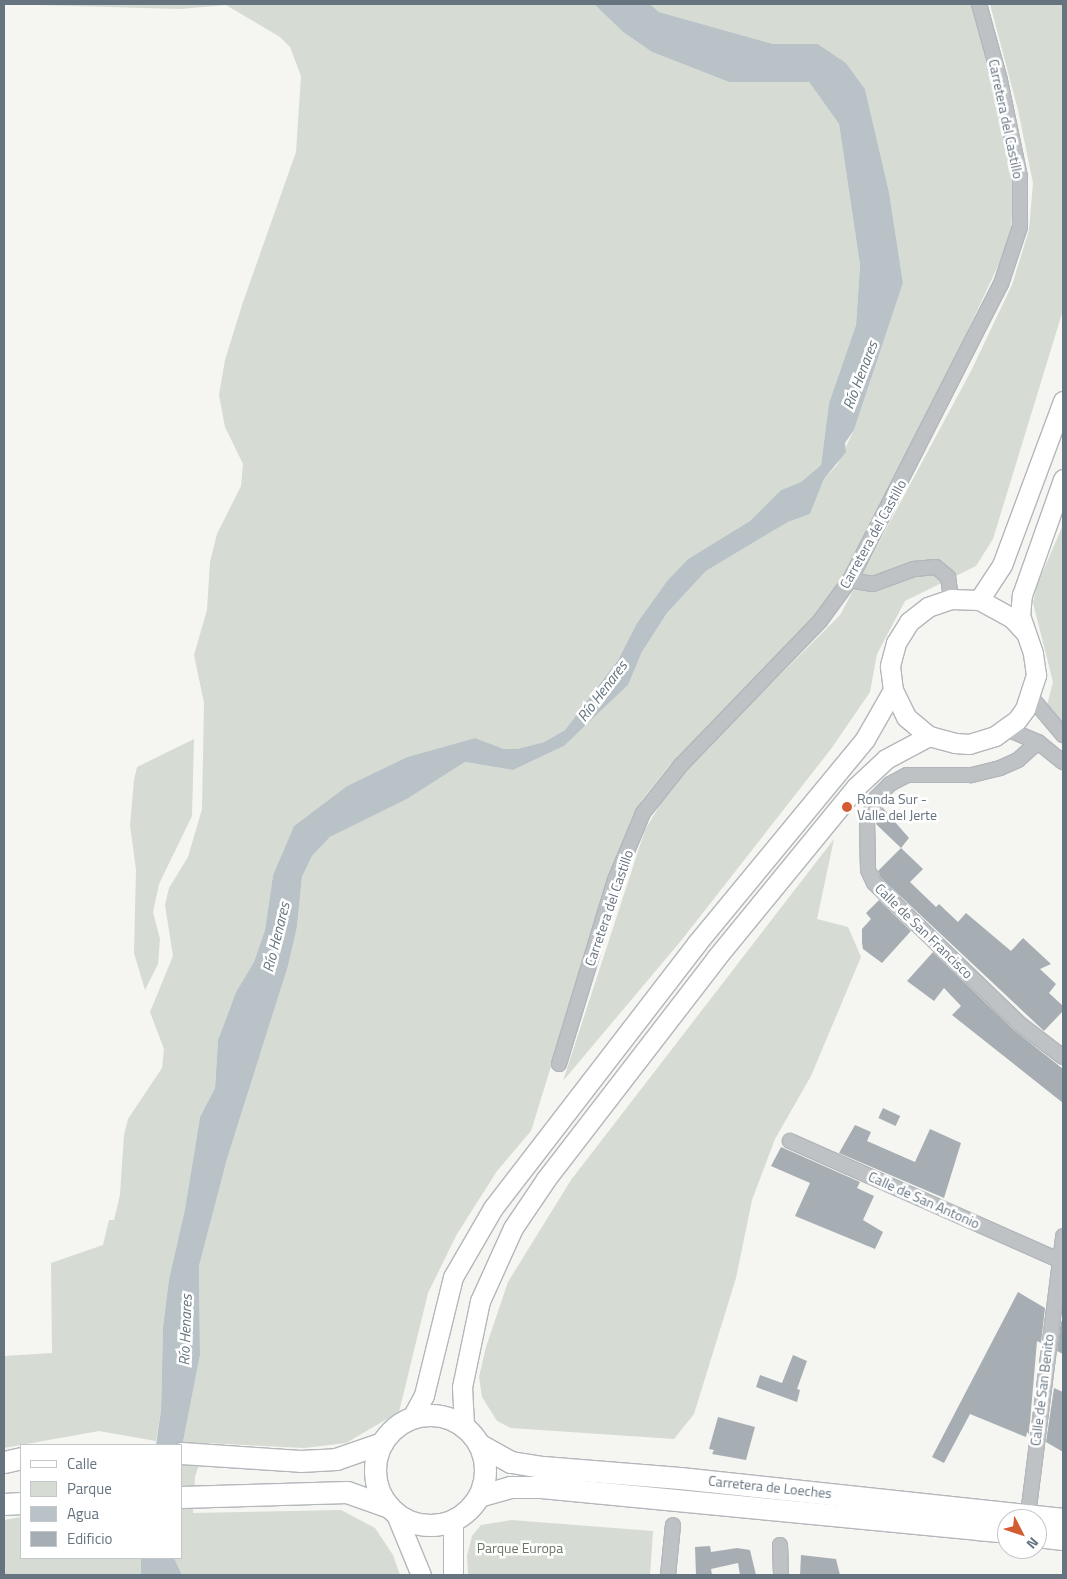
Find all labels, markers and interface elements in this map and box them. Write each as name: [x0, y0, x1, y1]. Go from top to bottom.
street label: Carretera del Castillo: [985, 58, 1027, 180]
water label: Río Henares: [839, 338, 881, 412]
street label: Carretera del Castillo: [836, 477, 910, 591]
water label: Río Henares: [573, 657, 631, 725]
place label: Ronda Sur - Valle del Jerte: [857, 791, 937, 824]
marker: Ronda Sur - Valle del Jerte: [841, 801, 853, 813]
street label: Carretera del Castillo: [581, 848, 637, 968]
street label: Calle de San Francisco: [872, 880, 976, 982]
water label: Río Henares: [259, 900, 293, 974]
street label: Calle de San Antonio: [866, 1168, 982, 1232]
water label: Río Henares: [175, 1294, 195, 1366]
street label: Calle de San Benito: [1027, 1333, 1057, 1447]
legend: [20, 1444, 182, 1559]
text: Calle: [67, 1452, 97, 1475]
street label: Carretera de Loeches: [707, 1472, 833, 1502]
text: Parque: [67, 1477, 112, 1500]
text: Agua: [67, 1502, 99, 1525]
north arrow: [997, 1509, 1047, 1559]
text: Edificio: [67, 1527, 112, 1550]
text: N: [1022, 1533, 1044, 1554]
park label: Parque Europa: [477, 1540, 563, 1556]

